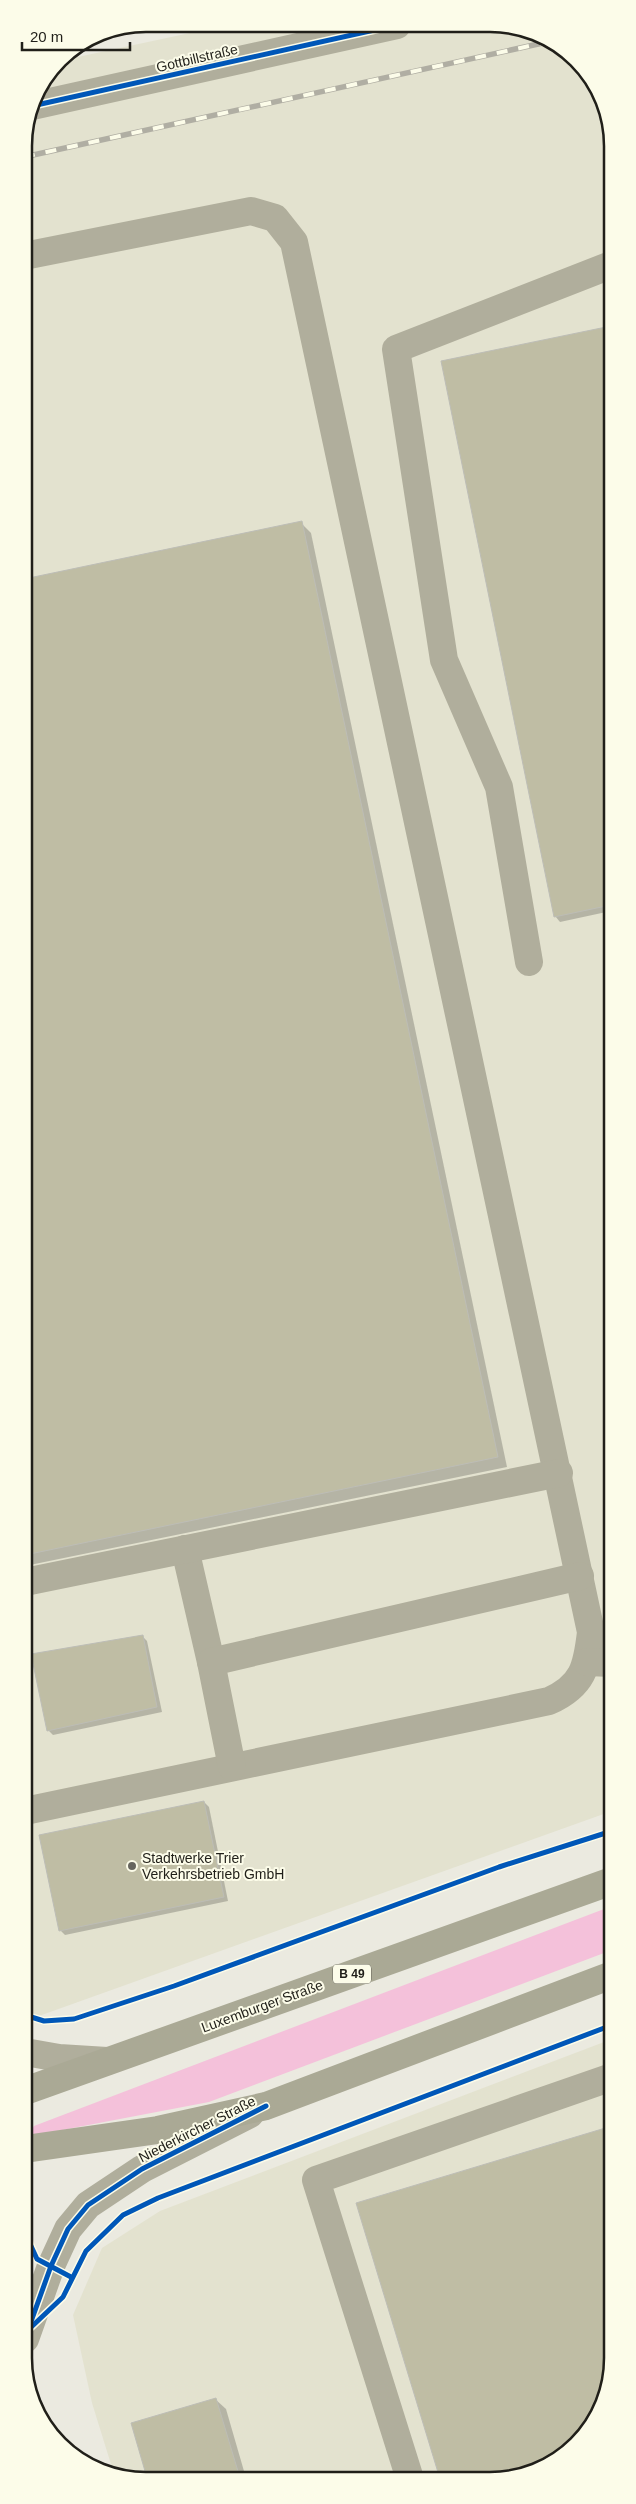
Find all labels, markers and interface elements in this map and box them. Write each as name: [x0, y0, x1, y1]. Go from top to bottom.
scale bar: [22, 20, 130, 52]
text: 20 m: [30, 28, 63, 45]
street label: Gottbillstraße: [155, 41, 240, 75]
place label: Stadtwerke Trier Verkehrsbetrieb GmbH: [142, 1850, 284, 1882]
marker: Stadtwerke Trier Verkehrsbetrieb GmbH: [126, 1860, 138, 1872]
road number: B 49: [333, 1965, 371, 1984]
street label: Luxemburger Straße: [199, 1976, 325, 2035]
street label: Niederkircher Straße: [136, 2092, 258, 2165]

